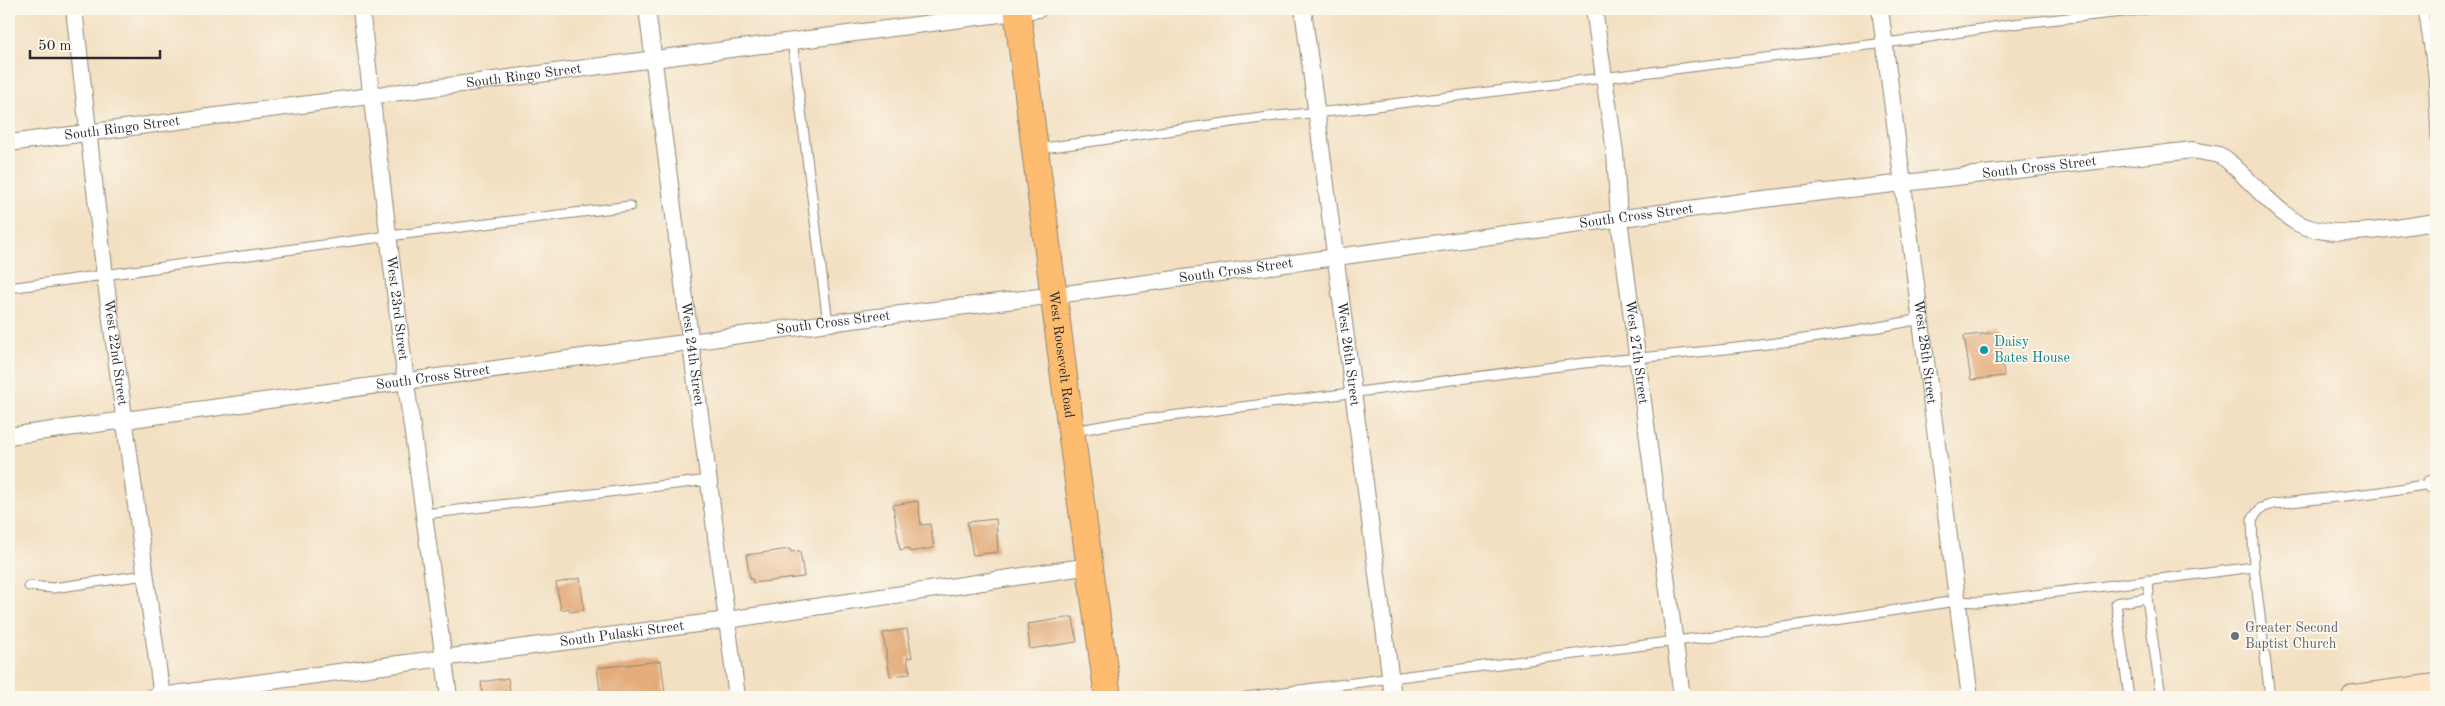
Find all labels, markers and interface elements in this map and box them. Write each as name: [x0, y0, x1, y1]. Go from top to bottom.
scale bar: [30, 28, 160, 60]
text: 50 m: [38, 39, 72, 54]
street label: South Ringo Street: [465, 62, 582, 91]
street label: South Ringo Street: [63, 114, 181, 143]
street label: South Cross Street: [1981, 154, 2097, 181]
street label: South Cross Street: [1578, 201, 1694, 231]
street label: West 23rd Street: [384, 255, 410, 361]
street label: South Cross Street: [1178, 256, 1294, 285]
street label: West Roosevelt Road: [1046, 290, 1076, 419]
street label: West 22nd Street: [101, 298, 129, 407]
street label: West 27th Street: [1623, 299, 1650, 405]
street label: West 28th Street: [1911, 299, 1939, 405]
street label: West 24th Street: [678, 301, 706, 407]
street label: West 26th Street: [1334, 301, 1362, 407]
street label: South Cross Street: [775, 308, 891, 337]
place label: Daisy Bates House: [1994, 335, 2070, 365]
marker: Daisy Bates House: [1978, 344, 1990, 356]
street label: South Cross Street: [375, 363, 491, 392]
street label: South Pulaski Street: [559, 619, 685, 649]
place label: Greater Second Baptist Church: [2245, 621, 2338, 651]
marker: Greater Second Baptist Church: [2229, 630, 2241, 642]

